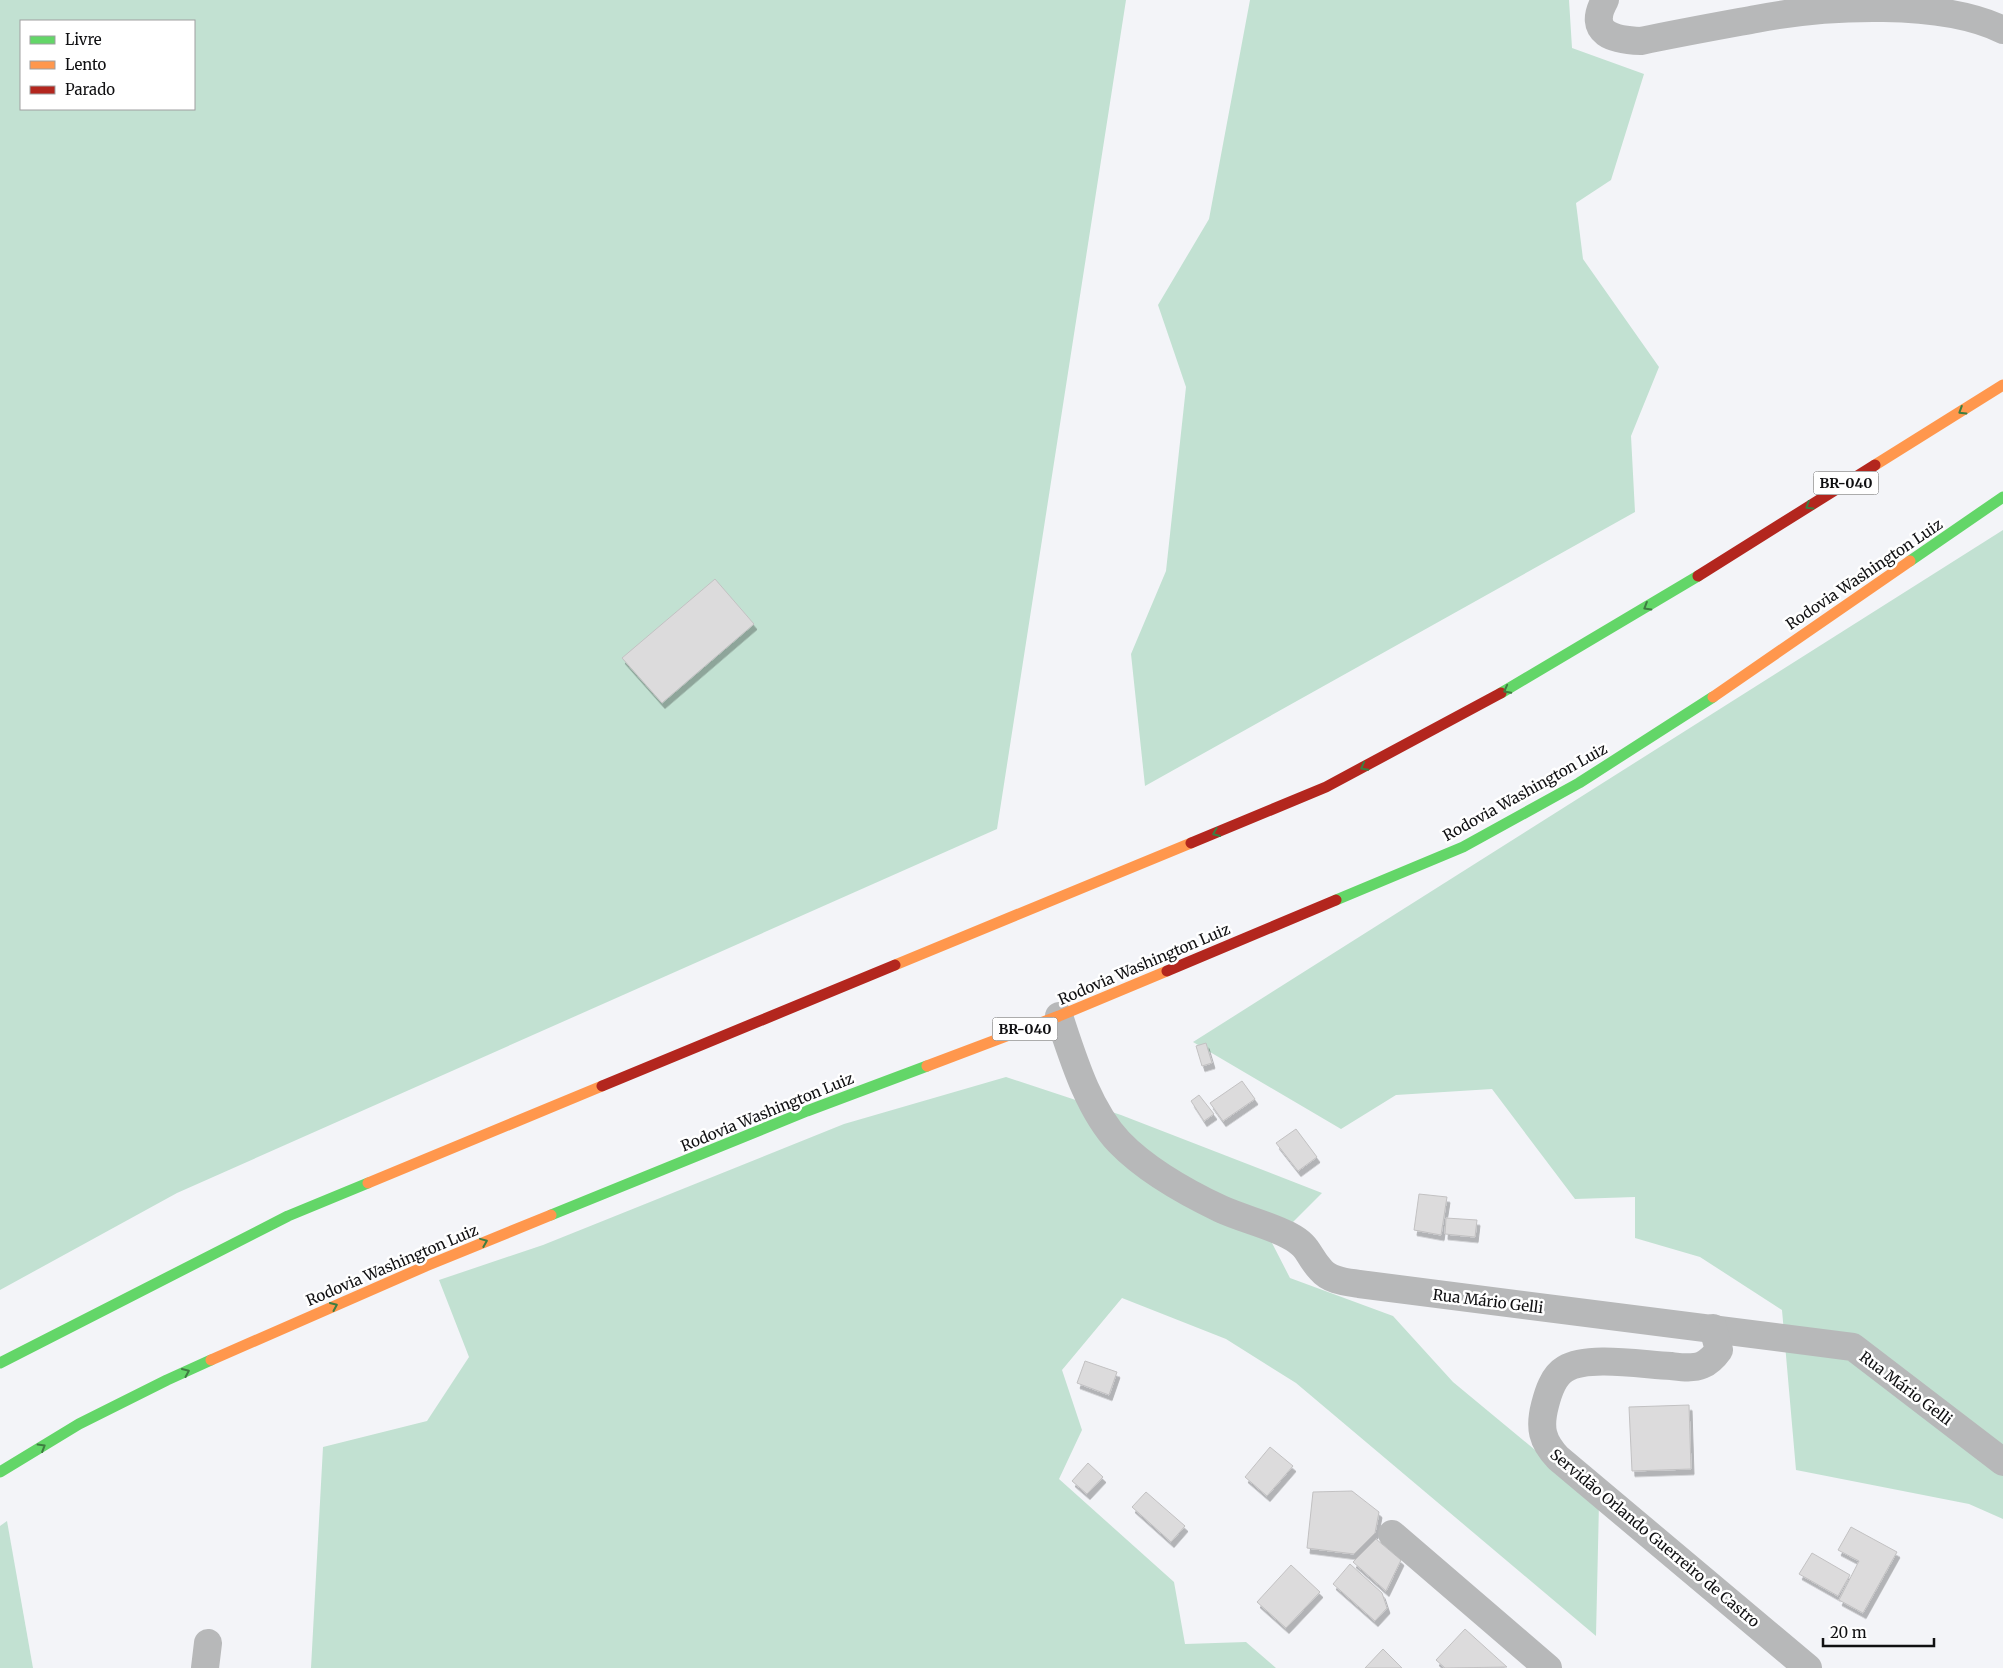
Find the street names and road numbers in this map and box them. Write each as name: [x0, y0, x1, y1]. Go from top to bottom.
road number: BR-040: [1814, 472, 1878, 494]
street label: Rodovia Washington Luiz: [1782, 514, 1946, 634]
street label: Rodovia Washington Luiz: [1440, 739, 1610, 845]
street label: Rodovia Washington Luiz: [1055, 919, 1233, 1009]
road number: BR-040: [992, 1018, 1058, 1040]
street label: Rodovia Washington Luiz: [678, 1069, 856, 1155]
street label: Rodovia Washington Luiz: [303, 1220, 481, 1310]
street label: Rua Mário Gelli: [1432, 1285, 1544, 1317]
street label: Rua Mário Gelli: [1856, 1347, 1956, 1429]
street label: Servidão Orlando Guerreiro de Castro: [1546, 1445, 1764, 1631]

